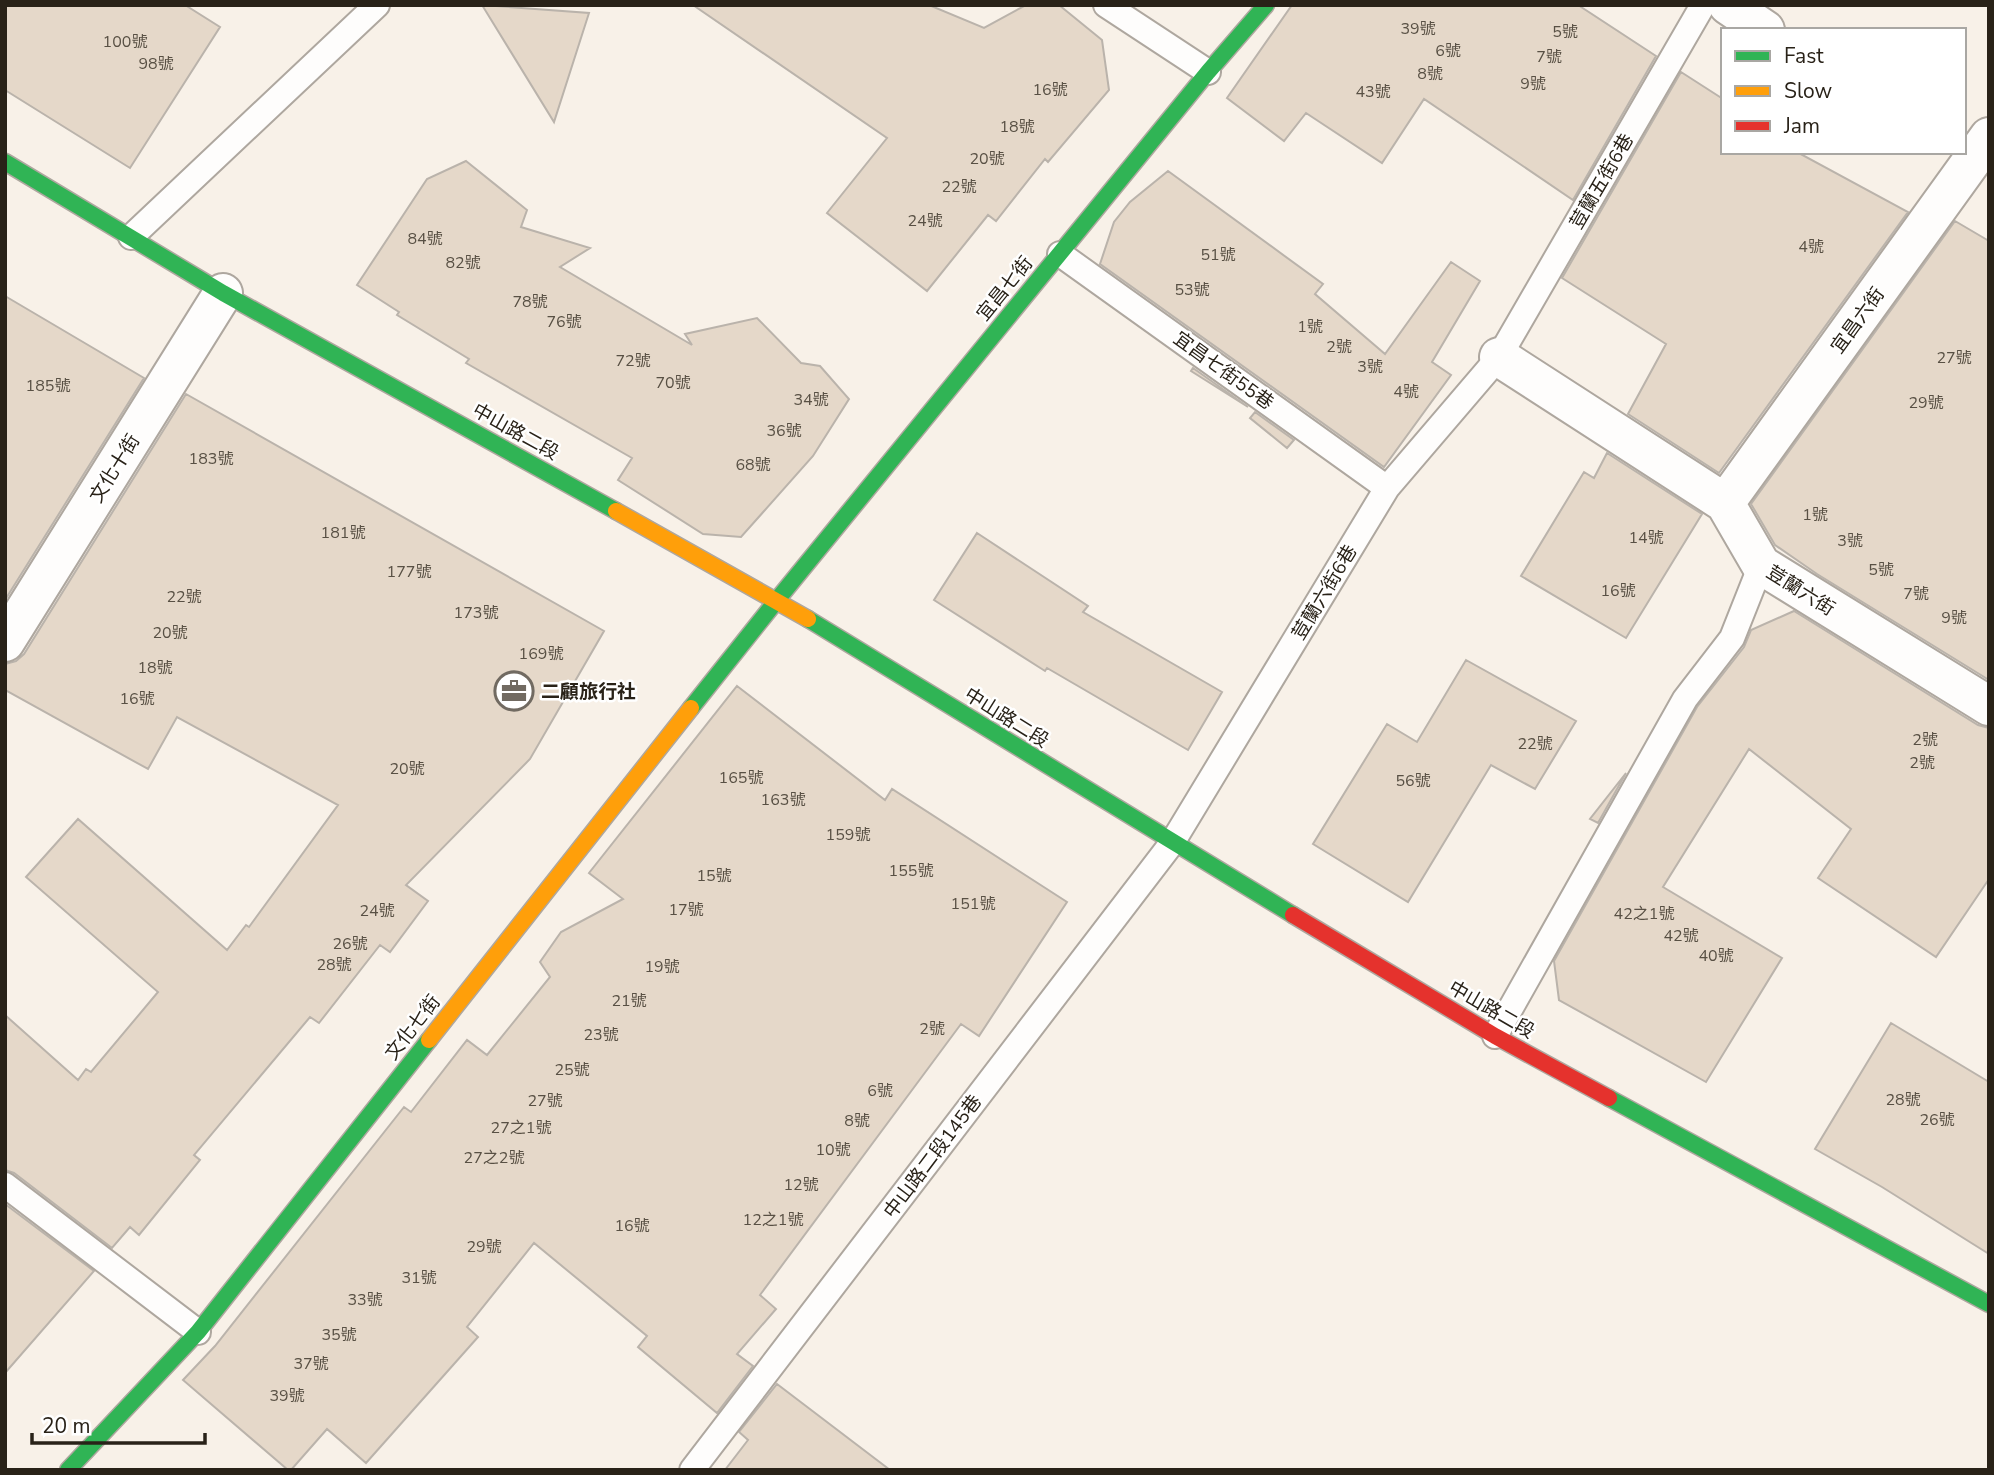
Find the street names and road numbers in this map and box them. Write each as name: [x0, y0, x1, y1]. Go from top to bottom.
street label: 荳蘭五街6巷: [1564, 129, 1640, 234]
street label: 宜昌七街: [971, 251, 1039, 326]
street label: 宜昌六街: [1825, 282, 1891, 359]
street label: 宜昌七街55巷: [1168, 326, 1279, 416]
street label: 中山路二段: [468, 397, 563, 466]
street label: 文化十街: [84, 429, 146, 508]
street label: 荳蘭六街6巷: [1286, 540, 1363, 645]
street label: 荳蘭六街: [1761, 560, 1840, 622]
street label: 中山路二段: [959, 682, 1054, 754]
street label: 中山路二段: [1444, 975, 1539, 1045]
street label: 文化七街: [379, 990, 446, 1066]
street label: 中山路二段145巷: [878, 1090, 988, 1224]

